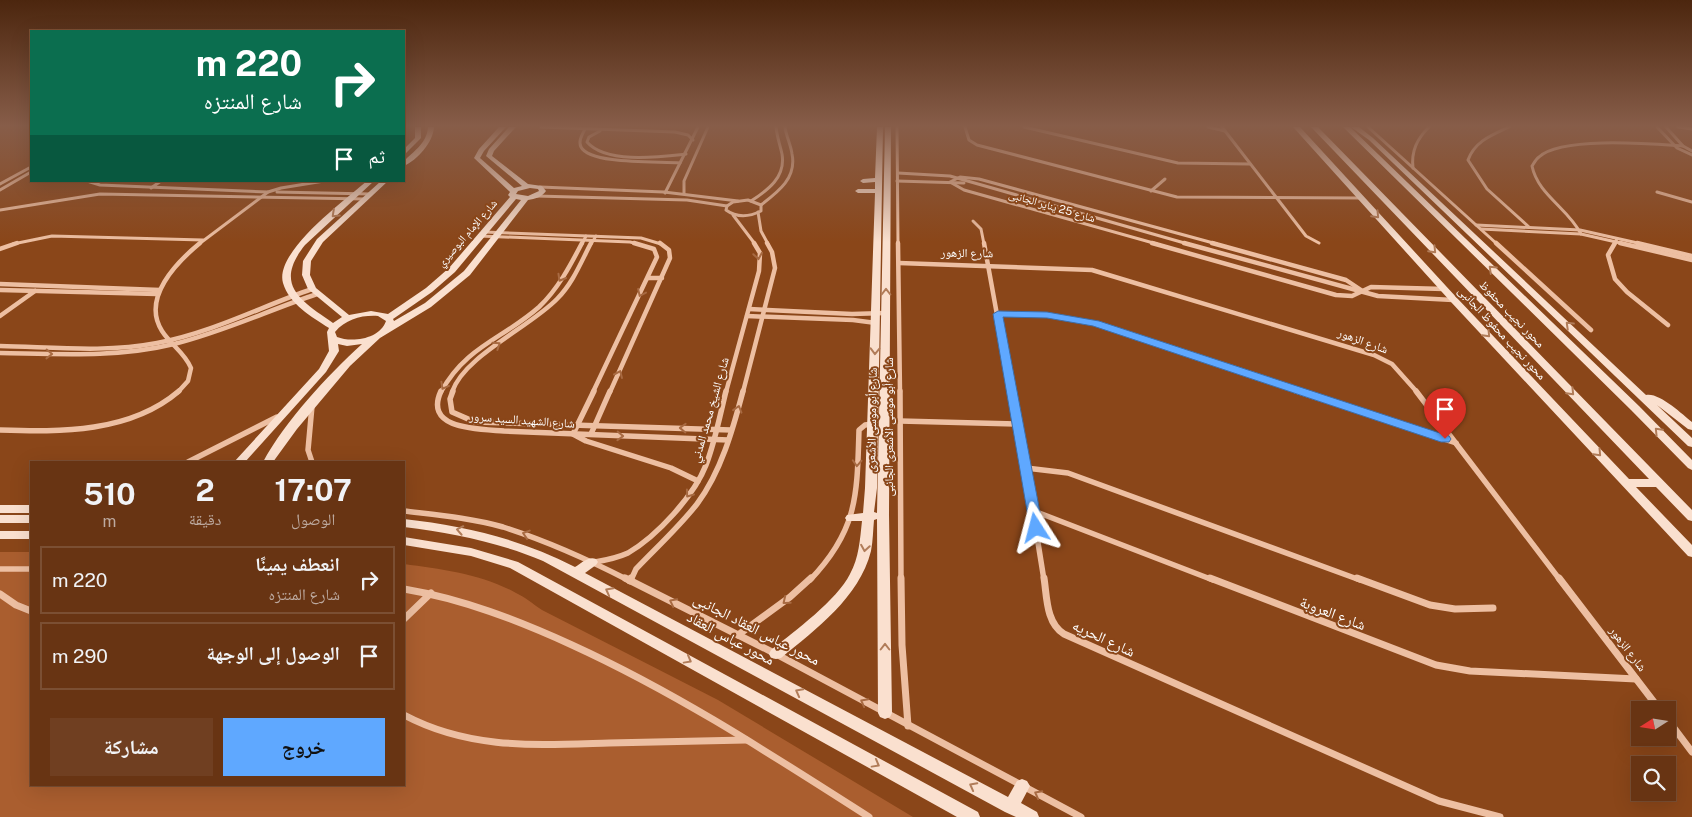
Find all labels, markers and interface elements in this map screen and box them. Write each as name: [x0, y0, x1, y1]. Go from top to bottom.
text: 220 m: [196, 43, 302, 84]
icon: right: [320, 50, 385, 115]
text: شارع المنتزه: [204, 88, 302, 114]
icon: arrive: [330, 145, 358, 173]
text: ثم: [368, 145, 385, 167]
street label: شارع 25 يناير الجانبى: [1007, 188, 1097, 225]
street label: شارع الإمام البوصيري: [435, 197, 501, 271]
one-way arrow: [331, 208, 340, 217]
one-way arrow: [1370, 210, 1379, 219]
one-way arrow: [1427, 245, 1436, 254]
street label: شارع الزهور: [940, 246, 993, 261]
one-way arrow: [753, 251, 763, 260]
one-way arrow: [1488, 266, 1497, 275]
one-way arrow: [558, 273, 568, 282]
street label: محور نجيب محفوظ: [1476, 278, 1548, 351]
street label: محور نجيب محفوظ الجانبى: [1455, 283, 1549, 383]
one-way arrow: [636, 288, 647, 297]
one-way arrow: [881, 288, 891, 296]
one-way arrow: [1565, 322, 1574, 331]
street label: شارع الزهور: [1335, 325, 1390, 357]
one-way arrow: [1481, 329, 1490, 338]
one-way arrow: [491, 342, 501, 351]
one-way arrow: [869, 347, 880, 355]
one-way arrow: [45, 349, 53, 359]
street label: شارع الشيخ محمد المدني: [688, 356, 735, 465]
street label: شارع أبو موسى الأشعرى الجانبى: [882, 357, 897, 497]
street label: شارع أبو موسى الأشعرى: [864, 367, 881, 473]
one-way arrow: [612, 370, 623, 379]
one-way arrow: [440, 381, 450, 390]
one-way arrow: [1565, 386, 1574, 395]
pin: [1424, 388, 1466, 439]
icon: arrive: [1431, 395, 1459, 423]
one-way arrow: [732, 405, 742, 413]
street label: شارع الشهيد السيد سرور: [468, 409, 575, 432]
one-way arrow: [679, 423, 686, 433]
one-way arrow: [1655, 428, 1664, 437]
one-way arrow: [616, 430, 624, 441]
one-way arrow: [1592, 447, 1601, 456]
one-way arrow: [852, 459, 863, 467]
text: 2: [196, 472, 215, 508]
text: 17:07: [275, 472, 352, 508]
text: 510: [83, 476, 136, 512]
one-way arrow: [686, 488, 695, 497]
position arrow: [1009, 501, 1061, 553]
text: دقيقة: [189, 510, 221, 529]
text: الوصول: [291, 510, 335, 529]
text: m: [102, 512, 116, 531]
one-way arrow: [455, 525, 464, 535]
one-way arrow: [522, 530, 531, 540]
one-way arrow: [861, 544, 871, 553]
text: انعطف يمينًا: [255, 553, 340, 575]
icon: right: [355, 566, 383, 594]
text: 220 m: [52, 569, 107, 591]
text: شارع المنتزه: [268, 585, 340, 604]
one-way arrow: [605, 587, 614, 597]
street label: محور عباس العقاد الجانبى: [691, 589, 823, 669]
street label: شارع العروبة: [1297, 593, 1368, 635]
one-way arrow: [782, 595, 791, 604]
one-way arrow: [669, 598, 678, 608]
street label: محور عباس العقاد: [684, 607, 778, 669]
street label: شارع الحريه: [1069, 616, 1138, 662]
street label: شارع الزهور: [1605, 623, 1649, 675]
text: الوصول إلى الوجهة: [206, 642, 340, 664]
icon: arrive: [355, 642, 383, 670]
one-way arrow: [879, 643, 890, 651]
text: 290 m: [52, 645, 108, 667]
one-way arrow: [683, 653, 692, 663]
one-way arrow: [795, 688, 804, 698]
one-way arrow: [860, 698, 869, 708]
north arrow: [1631, 701, 1676, 746]
map controls: [1631, 701, 1676, 801]
button: مشاركة: [50, 718, 213, 776]
button: خروج: [223, 718, 385, 776]
button: search: [1631, 756, 1676, 801]
one-way arrow: [871, 758, 880, 768]
one-way arrow: [969, 782, 978, 792]
one-way arrow: [1034, 790, 1043, 800]

